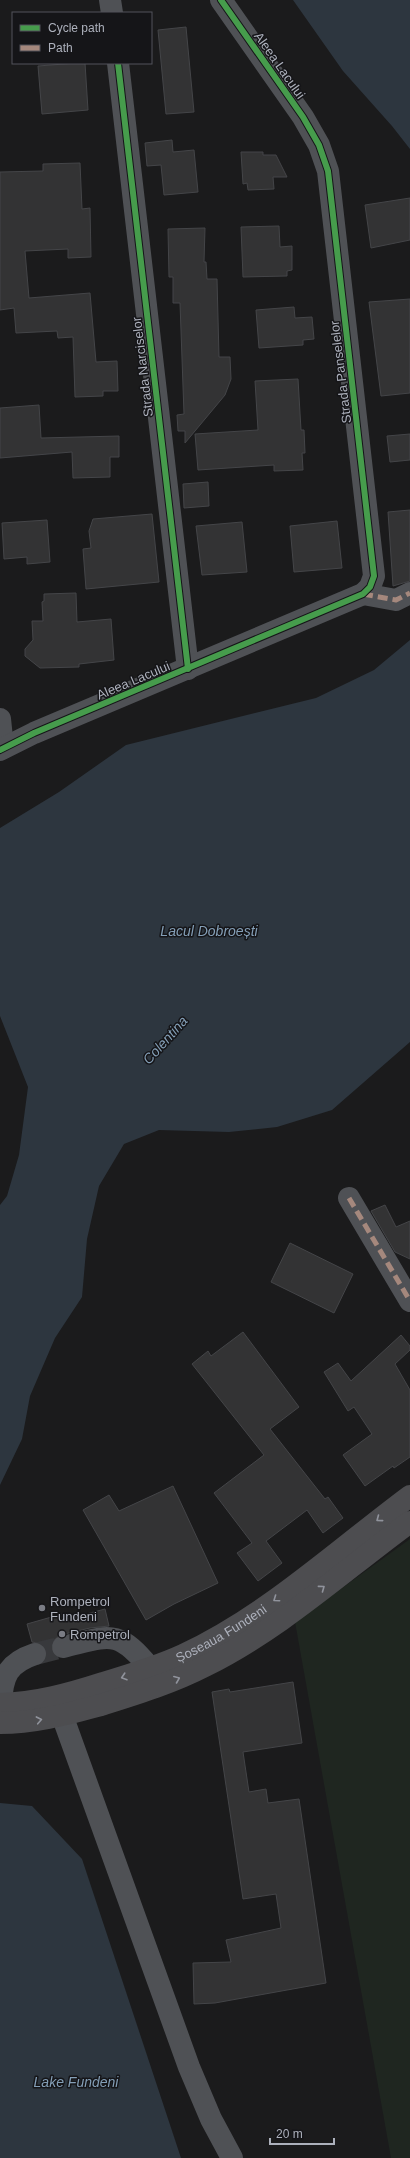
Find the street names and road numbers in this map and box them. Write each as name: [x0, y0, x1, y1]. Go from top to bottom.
street label: Aleea Lacului: [251, 29, 308, 102]
street label: Strada Narciselor: [129, 316, 156, 418]
street label: Strada Panselelor: [327, 319, 354, 424]
street label: Aleea Lacului: [94, 658, 172, 703]
street label: Șoseaua Fundeni: [173, 1601, 269, 1665]

